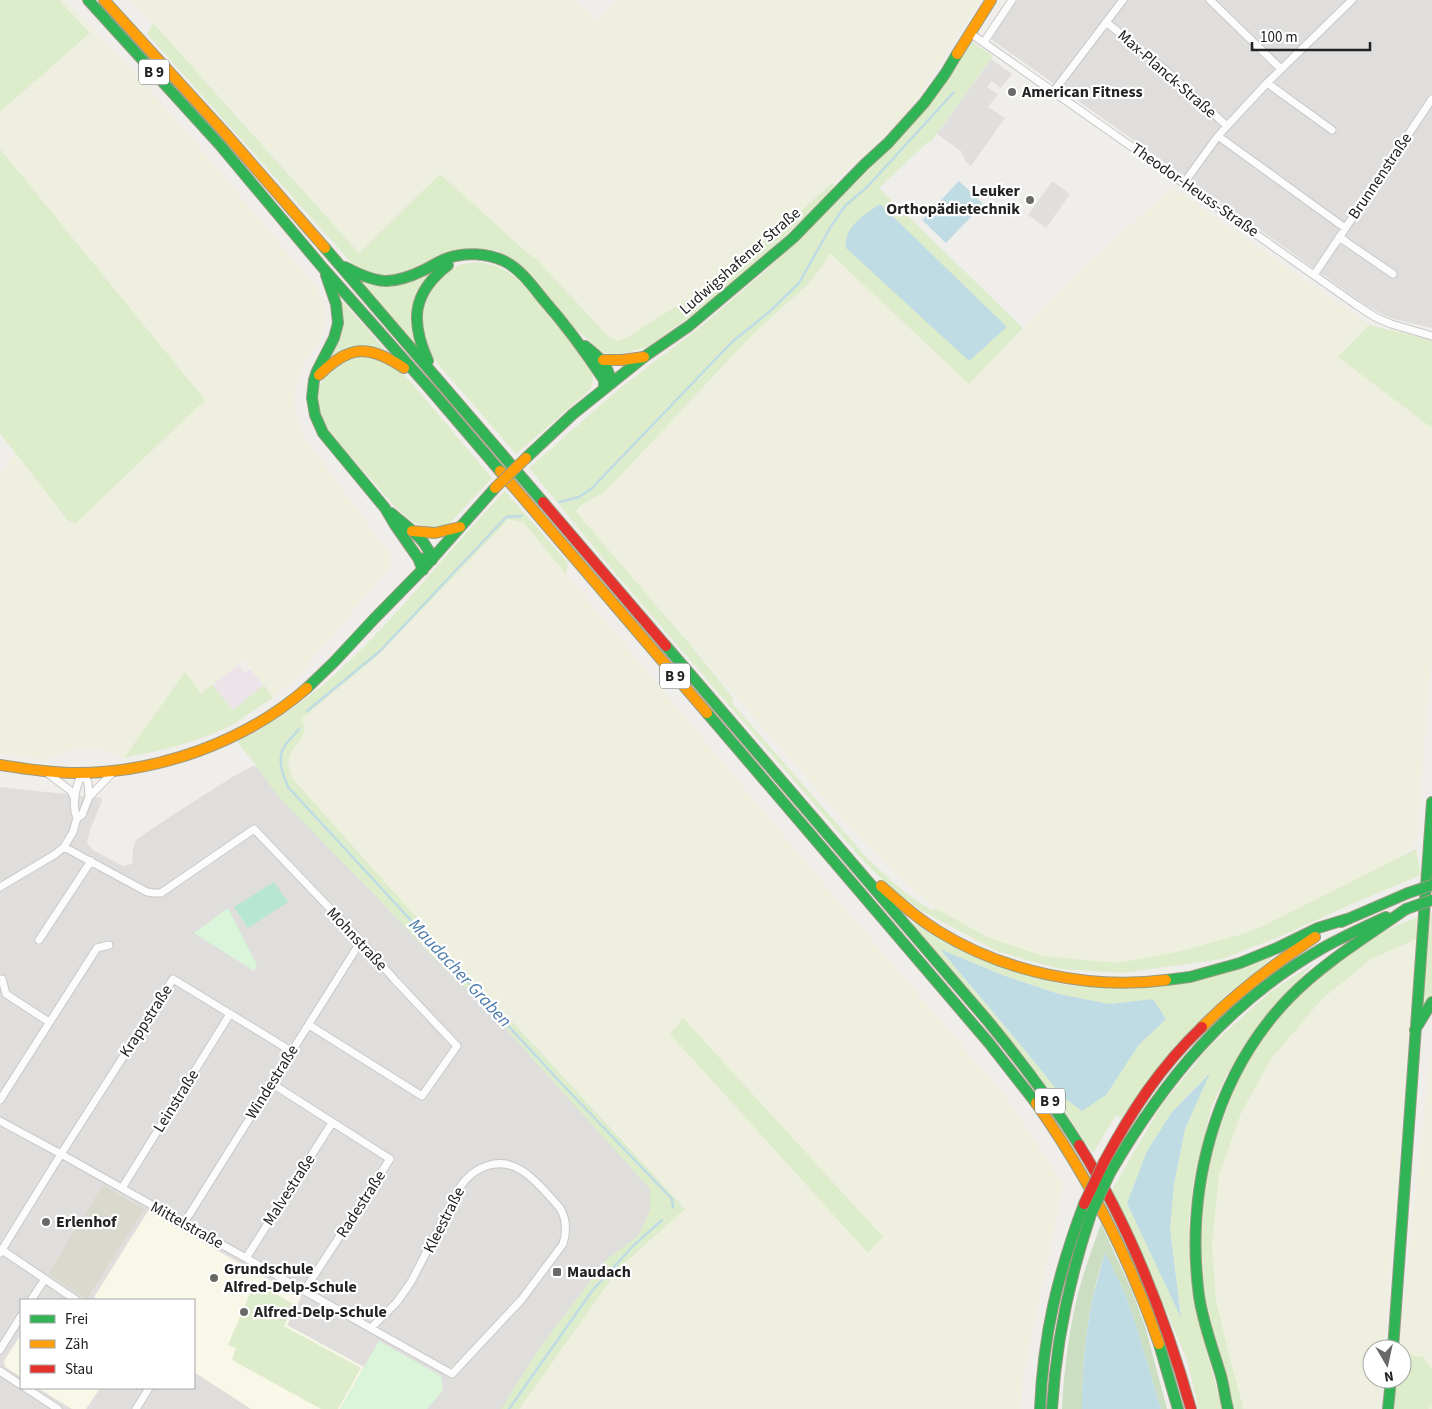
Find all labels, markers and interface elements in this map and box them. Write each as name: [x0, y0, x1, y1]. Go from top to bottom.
scale bar: [1252, 20, 1370, 52]
street label: Max-Planck-Straße: [1113, 25, 1221, 123]
text: 100 m: [1260, 27, 1298, 48]
road number: B 9: [139, 60, 169, 84]
place label: American Fitness: [1021, 81, 1143, 103]
marker: American Fitness: [1006, 86, 1018, 98]
street label: Brunnenstraße: [1343, 128, 1417, 224]
street label: Theodor-Heuss-Straße: [1127, 138, 1263, 242]
place label: Leuker Orthopädietechnik: [886, 180, 1021, 220]
marker: Leuker Orthopädietechnik: [1024, 194, 1036, 206]
street label: Ludwigshafener Straße: [675, 202, 805, 320]
road number: B 9: [660, 664, 690, 688]
street label: Mohnstraße: [322, 902, 392, 976]
water label: Maudacher Graben: [403, 913, 517, 1033]
street label: Krappstraße: [114, 980, 178, 1062]
street label: Windestraße: [240, 1040, 304, 1124]
street label: Leinstraße: [148, 1065, 204, 1137]
road number: B 9: [1035, 1088, 1065, 1114]
street label: Malvestraße: [258, 1150, 320, 1230]
street label: Radestraße: [331, 1166, 391, 1242]
street label: Kleestraße: [418, 1183, 470, 1257]
street label: Mittelstraße: [147, 1196, 227, 1254]
place label: Erlenhof: [56, 1211, 117, 1233]
marker: Erlenhof: [40, 1216, 52, 1228]
place label: Grundschule Alfred-Delp-Schule: [223, 1258, 357, 1298]
place label: Maudach: [567, 1261, 631, 1283]
marker: Maudach: [551, 1266, 563, 1278]
marker: Grundschule Alfred-Delp-Schule: [208, 1272, 220, 1284]
legend: [20, 1299, 195, 1389]
place label: Alfred-Delp-Schule: [253, 1301, 387, 1323]
marker: Alfred-Delp-Schule: [238, 1306, 250, 1318]
text: Frei: [65, 1309, 88, 1330]
text: Zäh: [65, 1334, 89, 1355]
north arrow: [1362, 1339, 1412, 1389]
text: Stau: [65, 1359, 93, 1380]
text: N: [1383, 1365, 1395, 1386]

